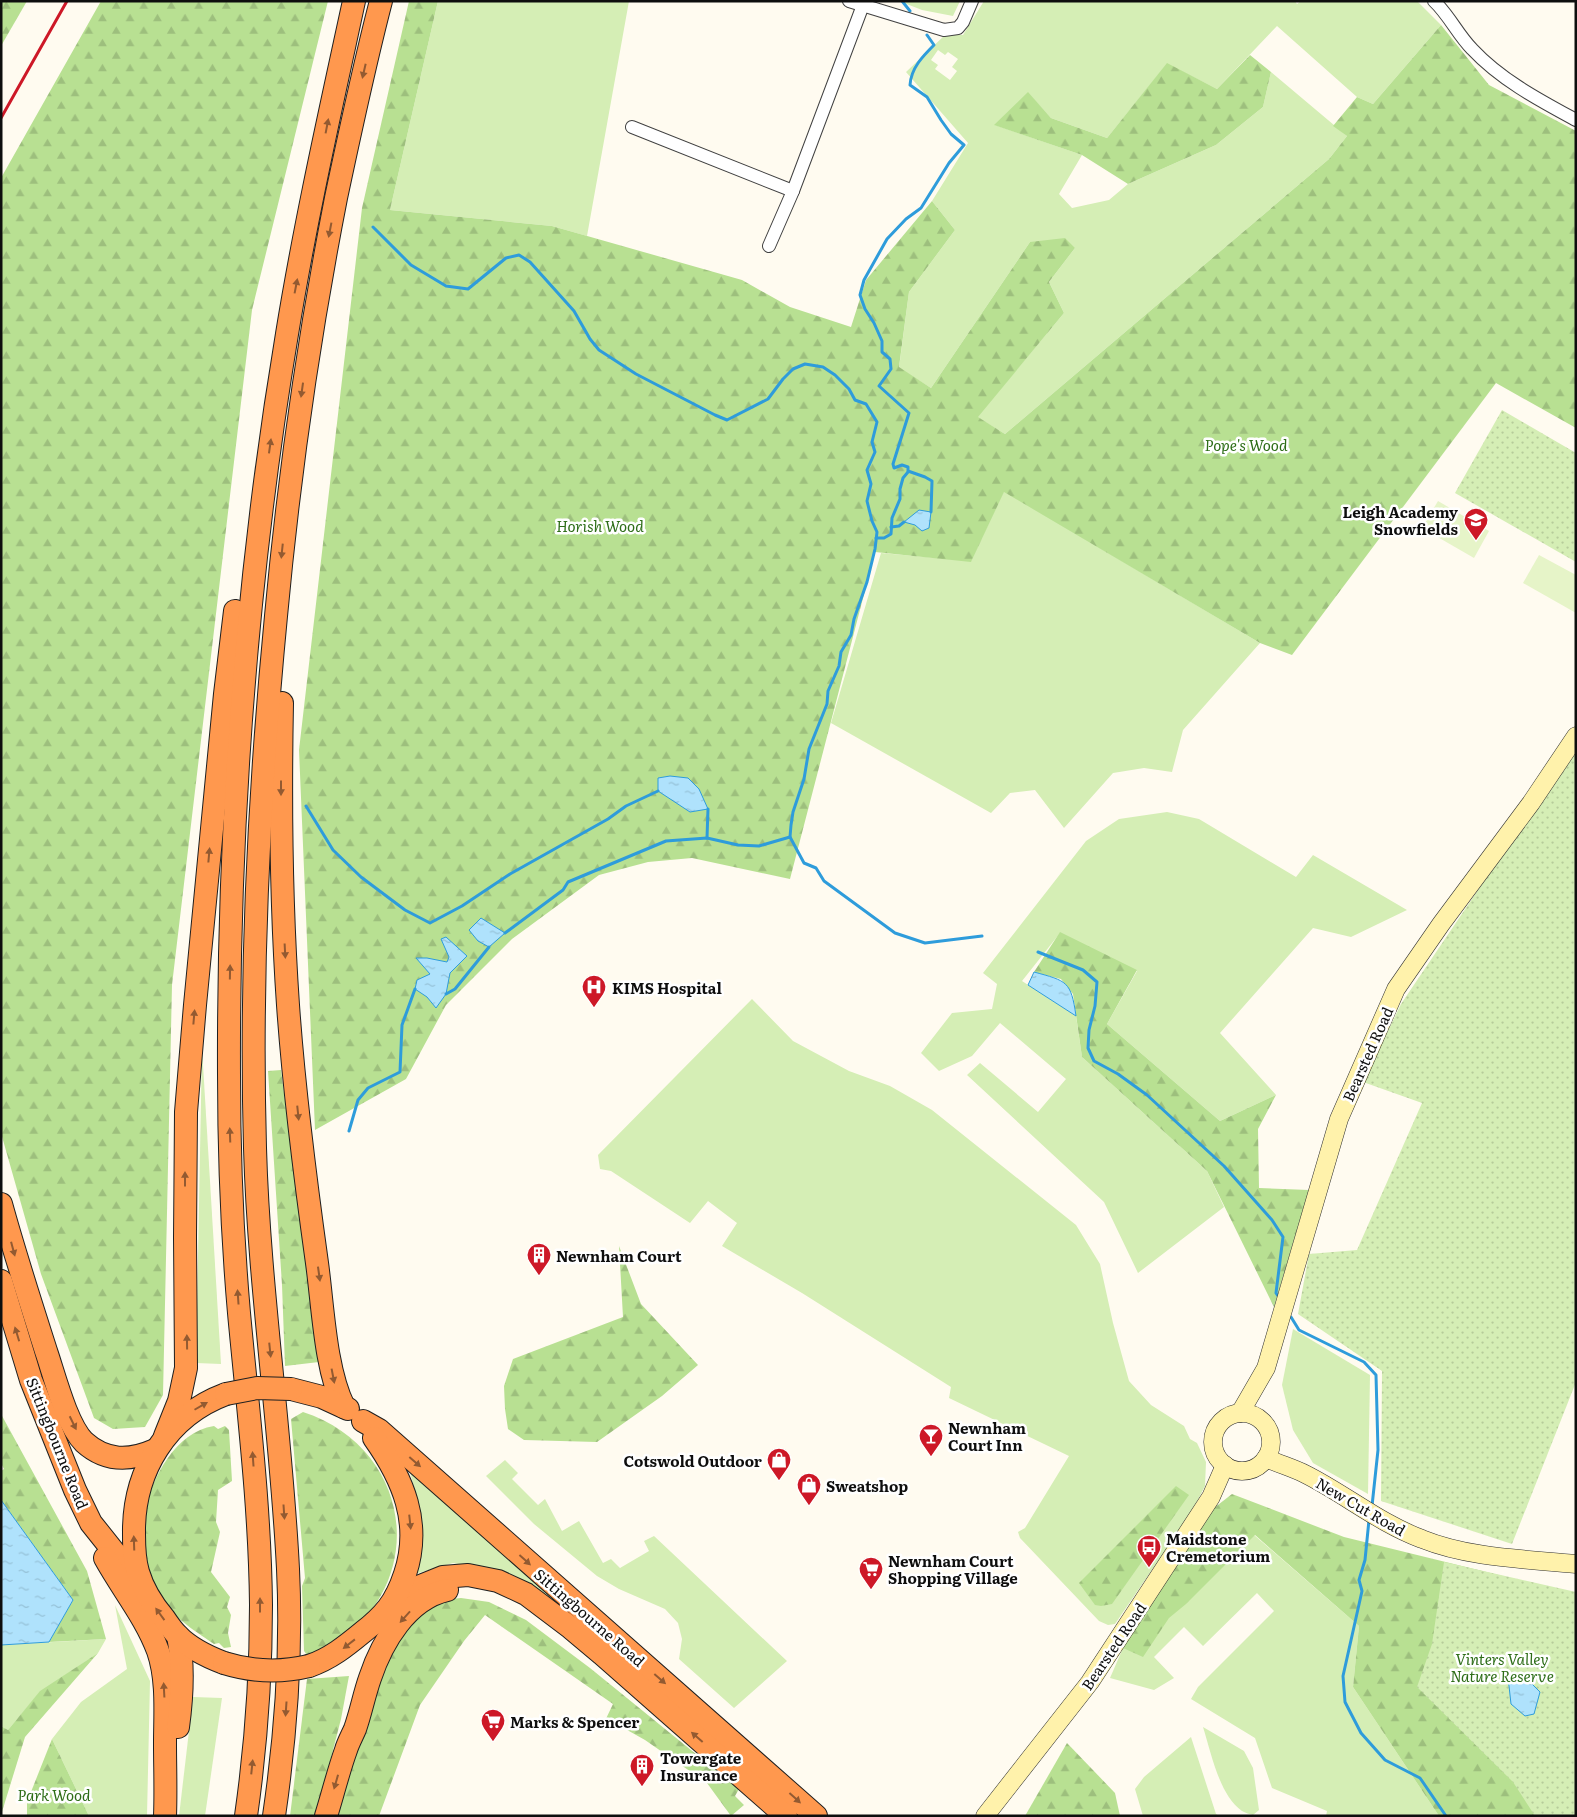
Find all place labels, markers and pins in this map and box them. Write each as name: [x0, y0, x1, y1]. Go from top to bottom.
place label: Leigh Academy Snowfields: [1342, 500, 1459, 540]
school or university icon: Leigh Academy Snowfields: [1463, 507, 1489, 541]
hospital icon: KIMS Hospital: [581, 974, 607, 1008]
place label: KIMS Hospital: [612, 976, 722, 999]
building icon: Newnham Court: [526, 1242, 552, 1276]
place label: Newnham Court: [556, 1244, 682, 1267]
place label: Newnham Court Inn: [948, 1416, 1026, 1456]
bar icon: Newnham Court Inn: [918, 1423, 944, 1457]
shop icon: Cotswold Outdoor: [766, 1447, 792, 1481]
place label: Cotswold Outdoor: [623, 1449, 762, 1472]
shop icon: Sweatshop: [796, 1472, 822, 1506]
place label: Sweatshop: [826, 1474, 908, 1497]
place label: Maidstone Cremetorium: [1166, 1527, 1270, 1567]
bus stop icon: Maidstone Cremetorium: [1136, 1534, 1162, 1568]
place label: Newnham Court Shopping Village: [888, 1549, 1018, 1589]
supermarket icon: Newnham Court Shopping Village: [858, 1556, 884, 1590]
supermarket icon: Marks & Spencer: [480, 1708, 506, 1742]
place label: Marks & Spencer: [510, 1710, 639, 1733]
place label: Towergate Insurance: [660, 1746, 742, 1786]
building icon: Towergate Insurance: [629, 1753, 655, 1787]

